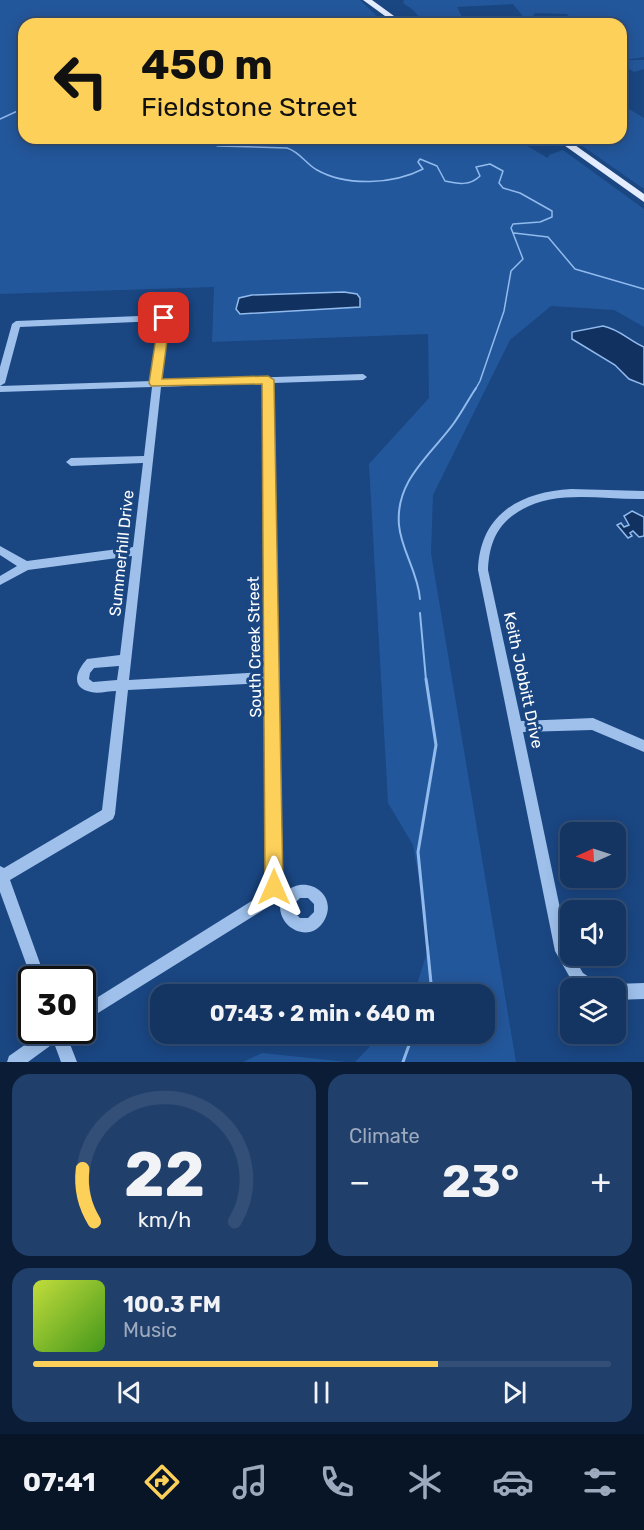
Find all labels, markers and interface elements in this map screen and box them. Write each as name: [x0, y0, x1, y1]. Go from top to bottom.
text: 450 m: [141, 40, 273, 90]
icon: left: [42, 42, 120, 120]
text: Fieldstone Street: [141, 91, 357, 123]
pin: [138, 292, 189, 343]
icon: arrive: [147, 301, 180, 334]
street label: Summerhill Drive: [105, 489, 138, 617]
street label: South Creek Street: [244, 576, 265, 718]
street label: Keith Jobbitt Drive: [500, 610, 547, 750]
north arrow: [560, 822, 626, 888]
map controls: [560, 822, 626, 1044]
position arrow: [242, 855, 306, 919]
button: sound: [560, 900, 626, 966]
speed limit sign: 30: [18, 966, 96, 1044]
button: layers: [560, 978, 626, 1044]
text: 07:43 · 2 min · 640 m: [210, 1000, 435, 1027]
text: Climate: [349, 1124, 420, 1148]
text: 22: [123, 1138, 205, 1212]
text: 23°: [442, 1155, 519, 1208]
text: −: [349, 1162, 370, 1201]
text: +: [590, 1162, 611, 1201]
text: km/h: [137, 1207, 191, 1232]
text: 100.3 FM: [123, 1291, 221, 1318]
text: Music: [123, 1318, 177, 1342]
icon: previous: [113, 1376, 146, 1409]
icon: pause: [305, 1376, 338, 1409]
icon: next: [498, 1376, 531, 1409]
icon: directions: [141, 1461, 183, 1503]
icon: music: [229, 1461, 271, 1503]
icon: phone: [316, 1461, 358, 1503]
icon: climate: [404, 1461, 446, 1503]
icon: car: [492, 1461, 534, 1503]
icon: filters: [579, 1461, 621, 1503]
text: 07:41: [23, 1466, 96, 1498]

